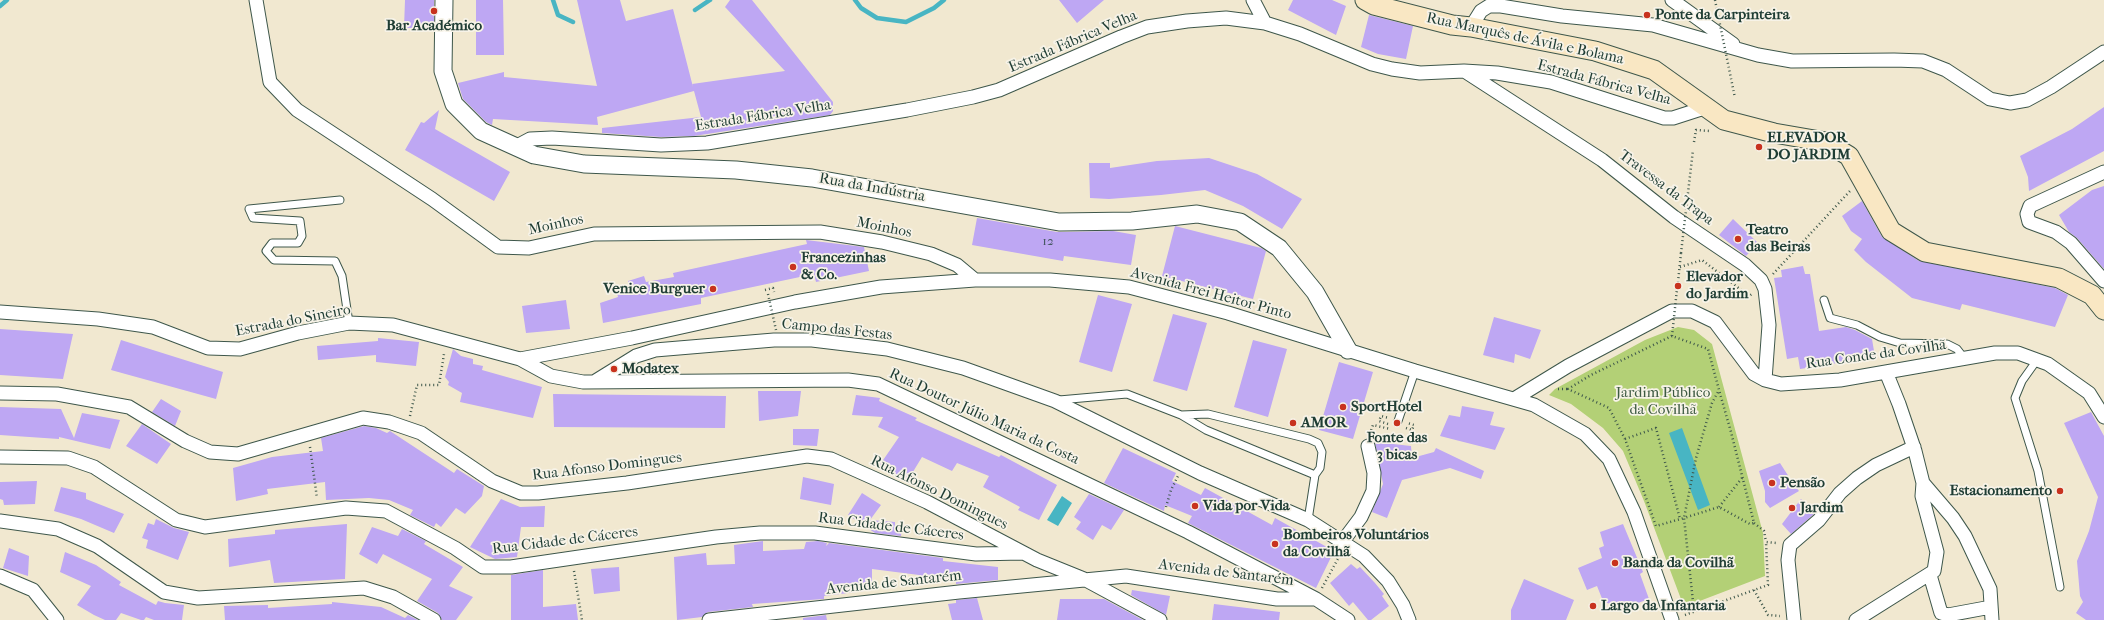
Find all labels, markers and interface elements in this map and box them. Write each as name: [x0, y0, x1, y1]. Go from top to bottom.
marker: Bar Académico: [429, 6, 439, 16]
place label: Ponte da Carpinteira: [1655, 6, 1790, 24]
street label: Estrada Fábrica Velha: [1006, 7, 1140, 77]
street label: Rua Marquês de Ávila e Bolama: [1425, 9, 1625, 69]
marker: Ponte da Carpinteira: [1642, 10, 1652, 20]
place label: Bar Académico: [386, 17, 482, 35]
street label: Estrada Fábrica Velha: [1535, 57, 1673, 109]
street label: Estrada Fábrica Velha: [694, 96, 832, 136]
place label: ELEVADOR DO JARDIM: [1767, 129, 1850, 164]
marker: ELEVADOR DO JARDIM: [1754, 142, 1764, 152]
street label: Travessa da Trapa: [1615, 147, 1717, 229]
street label: Rua da Indústria: [818, 170, 926, 206]
street label: Moinhos: [527, 210, 585, 240]
street label: Moinhos: [855, 214, 913, 242]
place label: Teatro das Beiras: [1746, 221, 1810, 256]
house number: 12: [1042, 234, 1054, 250]
marker: Teatro das Beiras: [1733, 234, 1743, 244]
place label: Francezinhas & Co.: [801, 249, 886, 284]
marker: Francezinhas & Co.: [788, 262, 798, 272]
street label: Avenida Frei Heitor Pinto: [1129, 264, 1293, 324]
place label: Elevador do Jardim: [1686, 268, 1749, 303]
place label: Venice Burguer: [603, 280, 705, 298]
marker: Elevador do Jardim: [1673, 281, 1683, 291]
marker: Venice Burguer: [708, 284, 718, 294]
street label: Estrada do Sineiro: [234, 301, 352, 341]
street label: Campo das Festas: [781, 315, 893, 345]
street label: Rua Conde da Covilhã: [1805, 336, 1947, 374]
place label: Modatex: [622, 360, 679, 378]
marker: Modatex: [609, 364, 619, 374]
street label: Rua Doutor Júlio Maria da Costa: [886, 365, 1082, 469]
park label: Jardim Público da Covilhã: [1616, 384, 1710, 419]
place label: SportHotel: [1351, 398, 1422, 416]
marker: SportHotel: [1338, 402, 1348, 412]
place label: AMOR: [1301, 414, 1347, 432]
marker: AMOR: [1288, 418, 1298, 428]
marker: Fonte das 3 bicas: [1392, 418, 1402, 428]
place label: Fonte das 3 bicas: [1367, 429, 1427, 464]
street label: Rua Afonso Domingues: [531, 449, 683, 485]
street label: Rua Afonso Domingues: [867, 452, 1011, 534]
place label: Pensão: [1780, 474, 1825, 492]
marker: Pensão: [1767, 478, 1777, 488]
place label: Estacionamento: [1950, 482, 2052, 500]
marker: Estacionamento: [2055, 486, 2065, 496]
place label: Vida por Vida: [1203, 497, 1290, 515]
place label: Jardim: [1800, 499, 1844, 517]
marker: Vida por Vida: [1190, 501, 1200, 511]
marker: Jardim: [1787, 503, 1797, 513]
street label: Rua Cidade de Cáceres: [817, 509, 965, 545]
street label: Rua Cidade de Cáceres: [491, 523, 639, 559]
place label: Bombeiros Voluntários da Covilhã: [1283, 526, 1429, 561]
marker: Bombeiros Voluntários da Covilhã: [1270, 539, 1280, 549]
place label: Banda da Covilhã: [1623, 554, 1734, 572]
street label: Avenida de Santarém: [1157, 556, 1295, 590]
marker: Banda da Covilhã: [1610, 558, 1620, 568]
street label: Avenida de Santarém: [825, 567, 963, 599]
place label: Largo da Infantaria: [1601, 597, 1726, 615]
marker: Largo da Infantaria: [1588, 601, 1598, 611]

